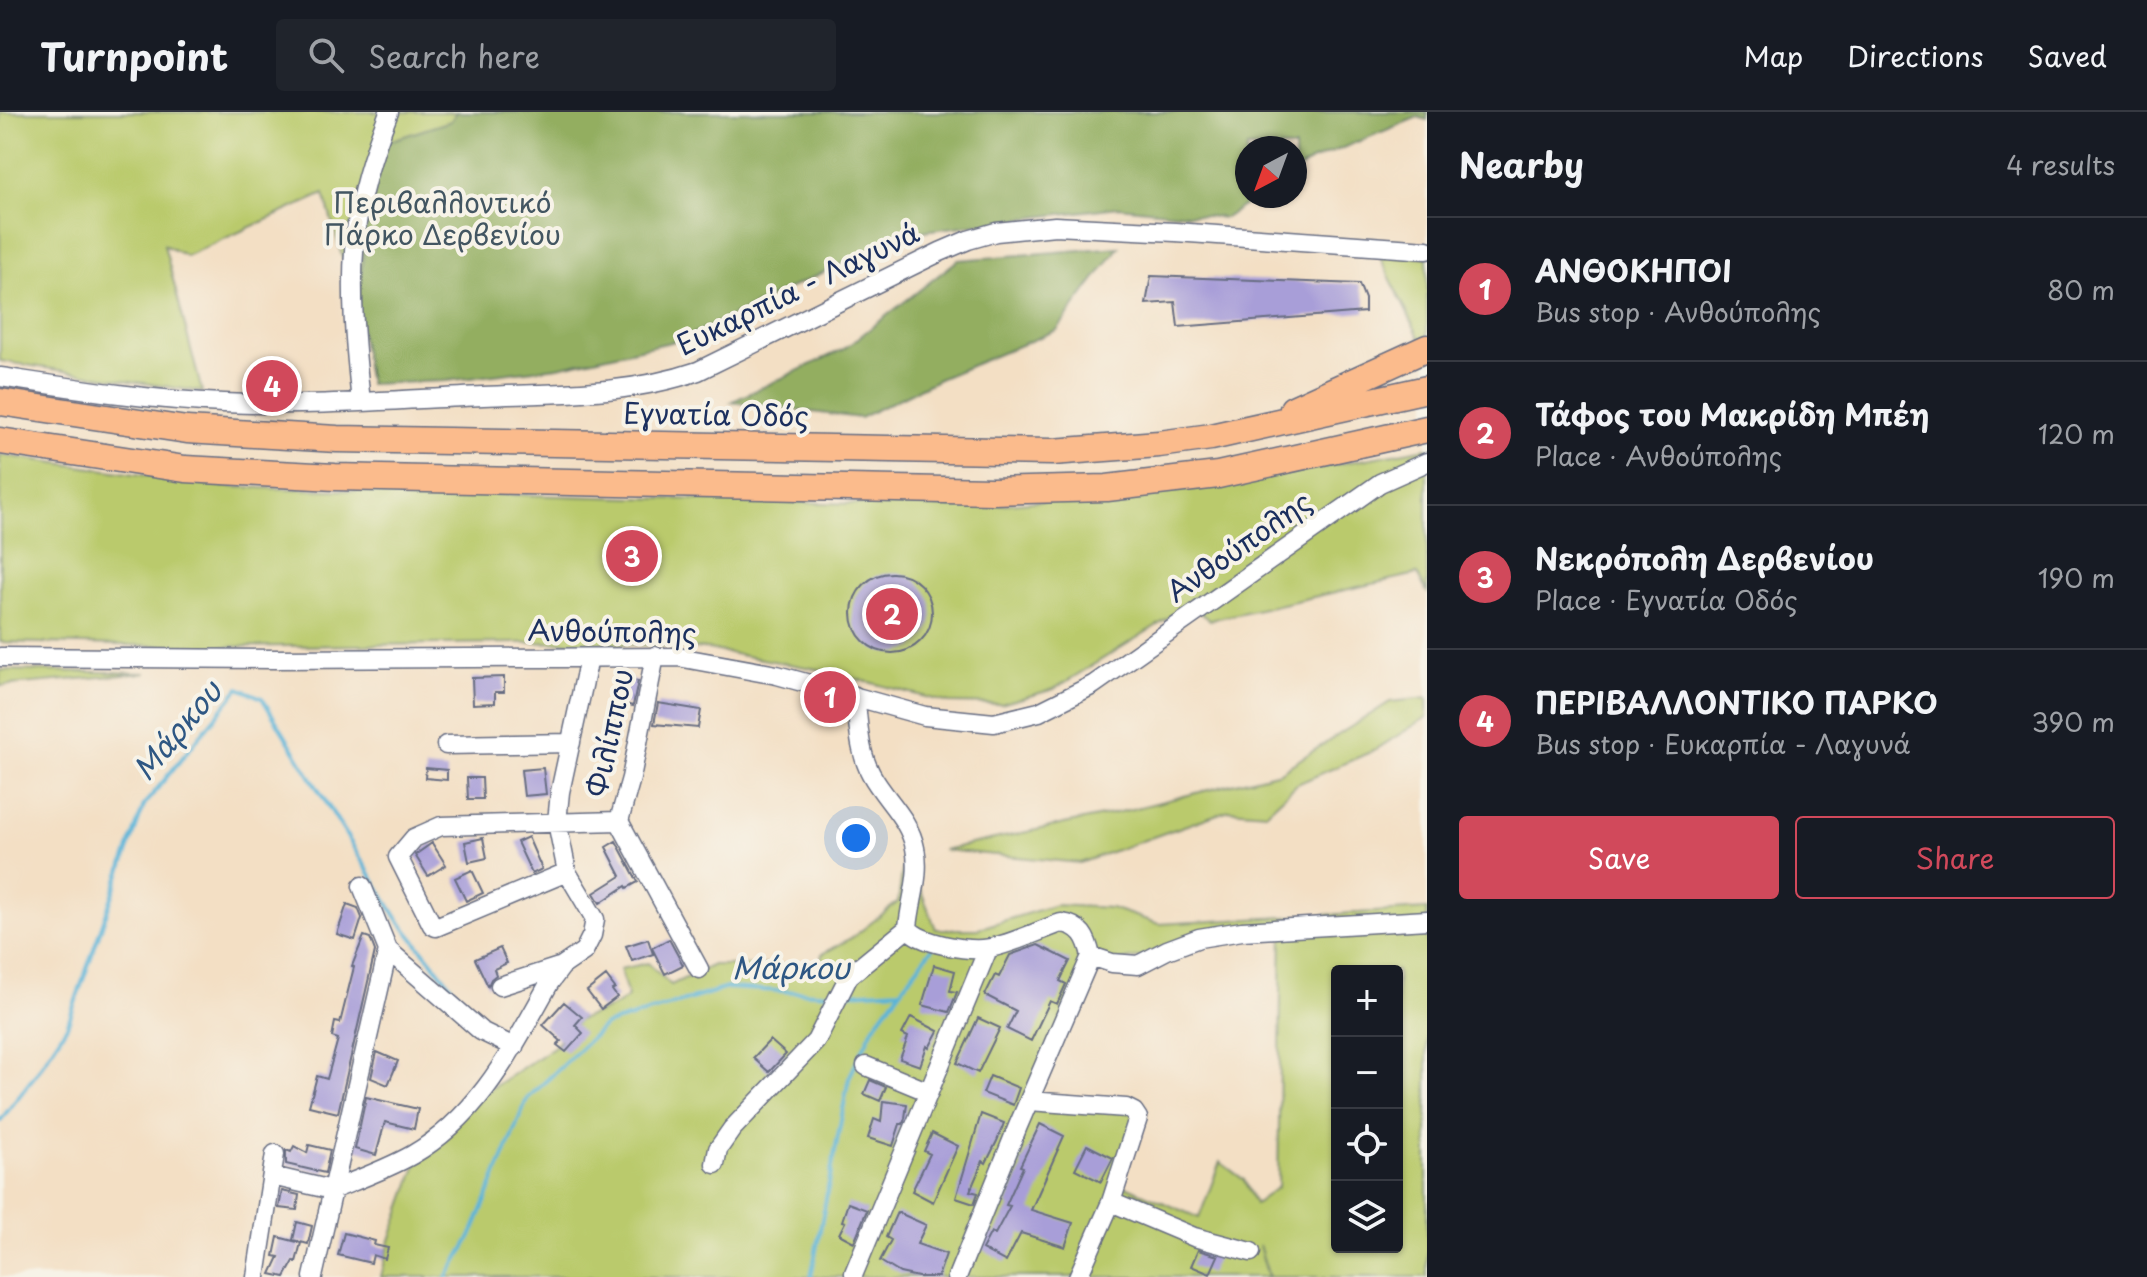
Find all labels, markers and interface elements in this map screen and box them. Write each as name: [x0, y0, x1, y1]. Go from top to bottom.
search box: [276, 19, 836, 91]
text: Turnpoint: [40, 27, 228, 84]
icon: search: [304, 33, 348, 77]
text: Search here: [368, 33, 540, 78]
text: Map: [1744, 34, 1803, 77]
text: Directions: [1847, 34, 1984, 77]
text: Saved: [2028, 34, 2107, 77]
north arrow: [1235, 136, 1307, 208]
text: Nearby: [1459, 138, 1584, 190]
text: 4 results: [2006, 145, 2115, 184]
park label: Περιβαλλοντικό Πάρκο Δερβενίου: [323, 180, 561, 255]
street label: Ευκαρπία - Λαγυνά: [669, 210, 926, 365]
text: ΑΝΘΟΚΗΠΟΙ: [1535, 247, 1732, 292]
text: 1: [1479, 270, 1491, 309]
text: 80 m: [2047, 270, 2115, 309]
text: Bus stop · Ανθούπολης: [1535, 292, 1821, 331]
pin: 4: [246, 356, 298, 416]
street label: Εγνατία Οδός: [623, 390, 809, 437]
text: Τάφος του Μακρίδη Μπέη: [1535, 391, 1929, 436]
text: 2: [1476, 414, 1494, 453]
text: 120 m: [2038, 414, 2115, 453]
text: Place · Ανθούπολης: [1535, 436, 1782, 475]
street label: Ανθούπολης: [1157, 480, 1320, 612]
pin: 3: [606, 526, 658, 586]
text: Νεκρόπολη Δερβενίου: [1535, 535, 1874, 580]
text: 3: [1476, 558, 1494, 597]
text: 190 m: [2038, 558, 2115, 597]
text: Place · Εγνατία Οδός: [1535, 580, 1798, 619]
pin: 2: [866, 584, 918, 644]
street label: Ανθούπολης: [527, 608, 697, 653]
street label: Φιλίππου: [574, 665, 643, 801]
pin: 1: [804, 667, 856, 727]
water label: Μάρκου: [121, 669, 232, 789]
text: ΠΕΡΙΒΑΛΛΟΝΤΙΚΟ ΠΑΡΚΟ: [1535, 679, 1938, 724]
text: 4: [1476, 702, 1494, 741]
text: 390 m: [2031, 702, 2115, 741]
text: Bus stop · Ευκαρπία - Λαγυνά: [1535, 724, 1911, 763]
button: Save: [1459, 816, 1779, 899]
button: Share: [1795, 816, 2115, 899]
your location: [836, 818, 876, 858]
water label: Μάρκου: [732, 944, 851, 989]
map controls: [1331, 965, 1403, 1253]
button: +: [1331, 965, 1403, 1037]
button: −: [1331, 1037, 1403, 1109]
button: locate: [1331, 1109, 1403, 1181]
button: layers: [1331, 1181, 1403, 1253]

